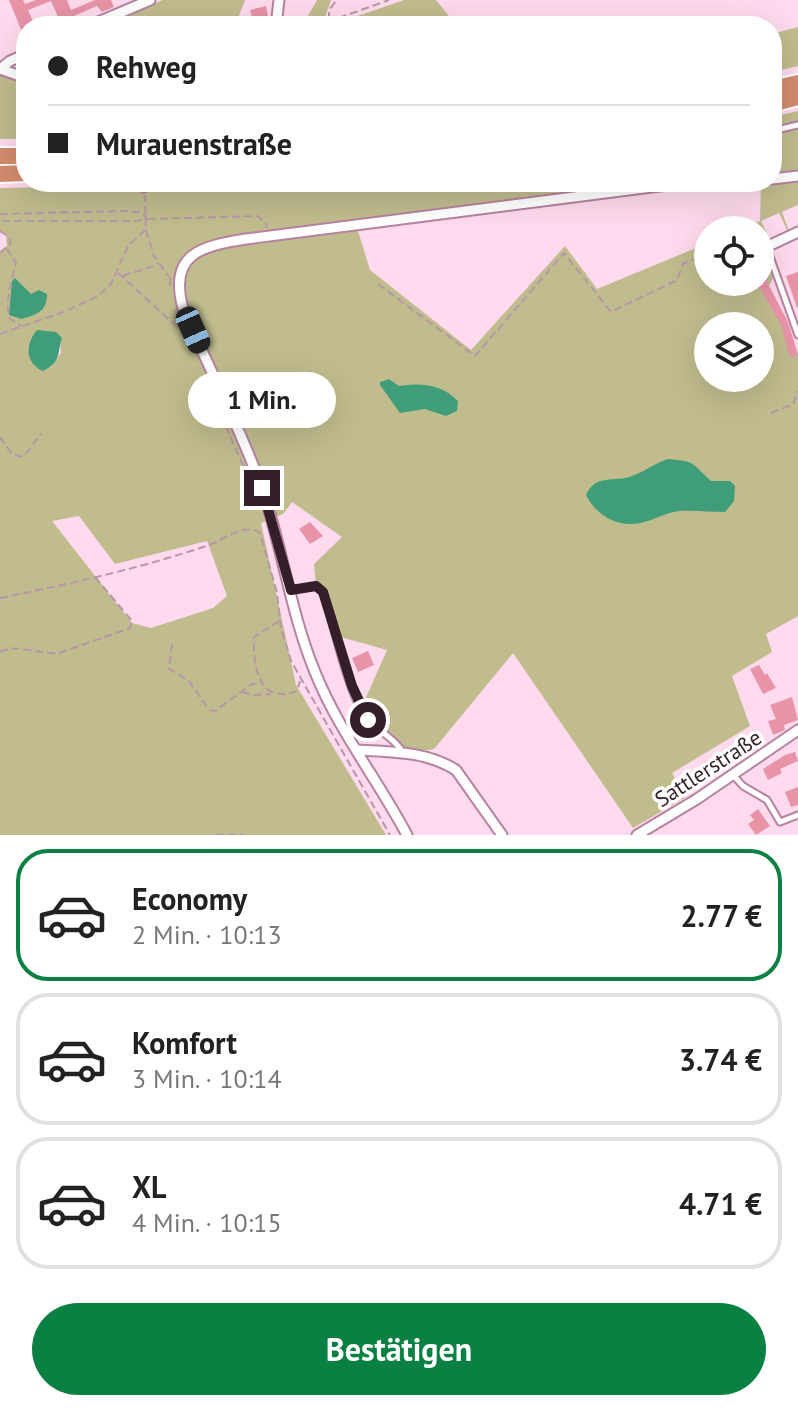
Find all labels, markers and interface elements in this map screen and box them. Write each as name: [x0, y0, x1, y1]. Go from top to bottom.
text: Rehweg: [96, 47, 197, 86]
text: Murauenstraße: [96, 124, 292, 163]
map controls: [694, 216, 774, 392]
button: locate: [694, 216, 774, 296]
car: [172, 303, 214, 357]
button: layers: [694, 312, 774, 392]
callout: 1 Min.: [188, 372, 336, 428]
text: 1 Min.: [227, 383, 297, 416]
route end: [244, 470, 280, 506]
route start: [350, 702, 386, 738]
street label: Sattlerstraße: [649, 723, 767, 813]
icon: car: [36, 879, 108, 951]
text: Economy: [132, 879, 247, 918]
text: 2.77 €: [681, 896, 762, 935]
text: 2 Min. · 10:13: [132, 918, 282, 951]
icon: car: [36, 1023, 108, 1095]
text: Komfort: [132, 1023, 237, 1062]
text: 3.74 €: [679, 1040, 762, 1079]
text: 3 Min. · 10:14: [132, 1062, 282, 1095]
icon: car: [36, 1167, 108, 1239]
text: XL: [132, 1167, 166, 1206]
text: 4.71 €: [679, 1184, 762, 1223]
text: 4 Min. · 10:15: [132, 1206, 282, 1239]
button: Bestätigen: [32, 1303, 766, 1395]

